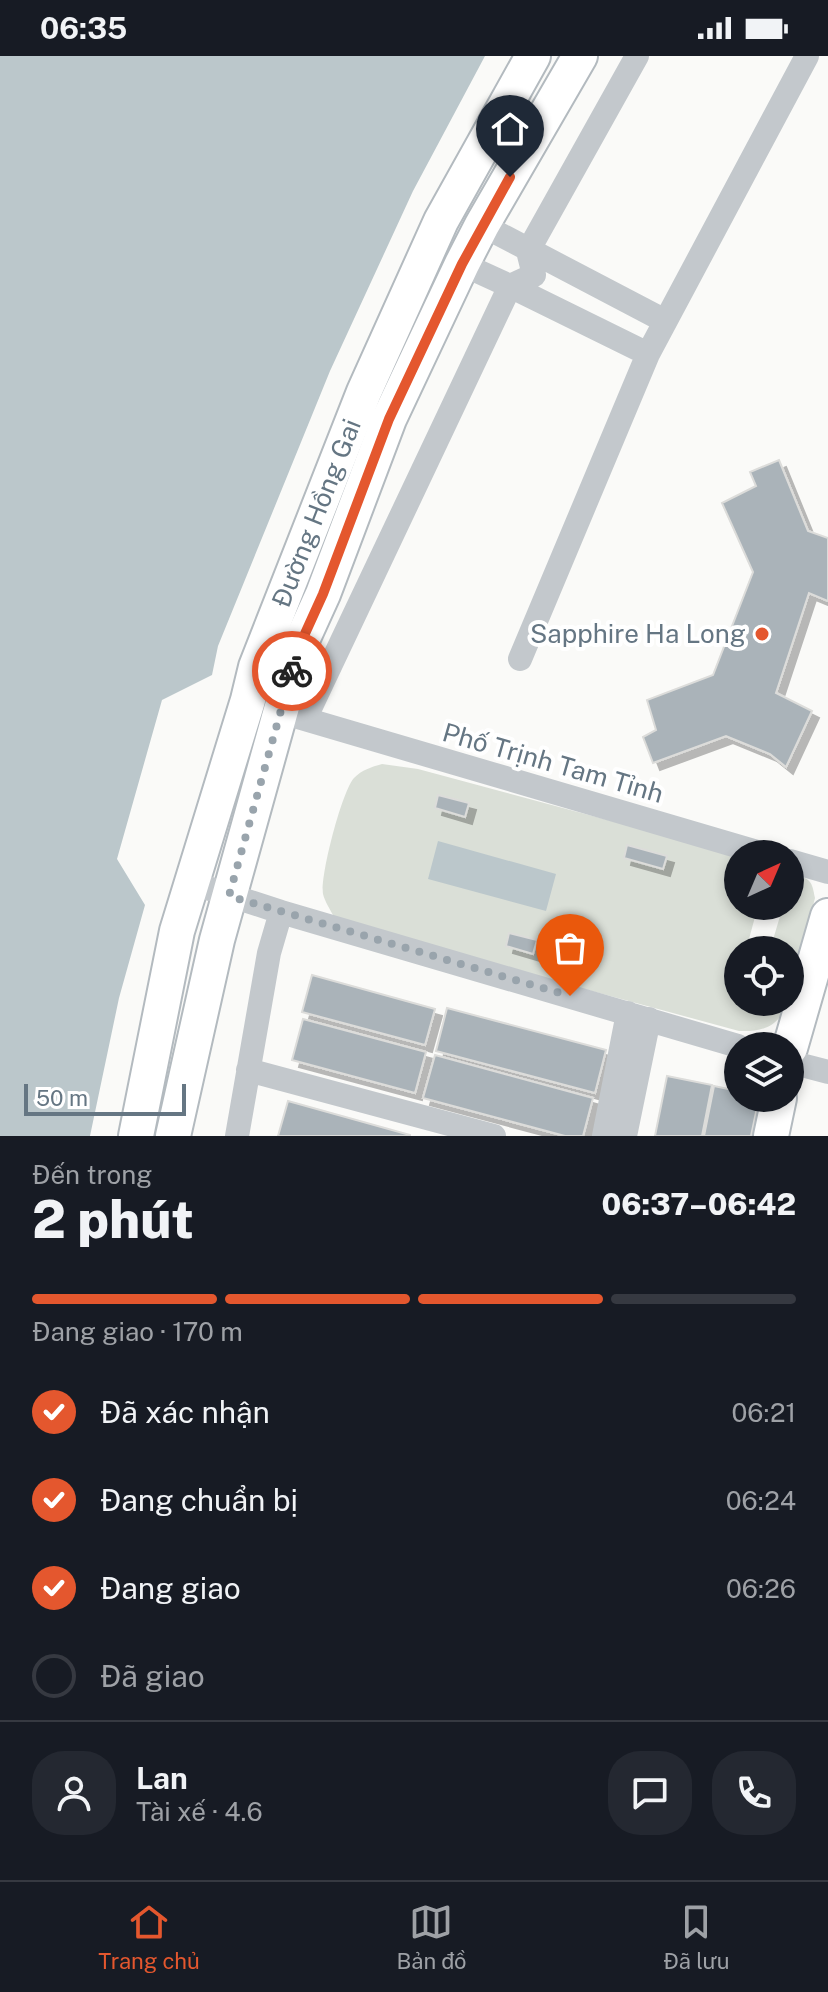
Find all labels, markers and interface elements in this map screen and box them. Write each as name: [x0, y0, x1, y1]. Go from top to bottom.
text: 06:35: [40, 10, 127, 46]
pin: [476, 95, 544, 177]
icon: home: [488, 107, 532, 151]
street label: Đường Hồng Gai: [265, 414, 367, 612]
place label: Sapphire Ha Long: [530, 618, 746, 649]
marker: Sapphire Ha Long: [753, 625, 771, 643]
courier: [252, 631, 332, 711]
icon: bike: [270, 649, 314, 693]
street label: Phố Trịnh Tam Tỉnh: [439, 716, 667, 809]
north arrow: [724, 840, 804, 920]
map controls: [724, 840, 804, 1112]
pin: [536, 914, 604, 996]
icon: bag: [548, 926, 592, 970]
button: locate: [724, 936, 804, 1016]
button: layers: [724, 1032, 804, 1112]
scale bar: [24, 1080, 186, 1116]
text: 50 m: [36, 1085, 88, 1111]
text: Đến trong: [32, 1159, 152, 1190]
text: 06:37–06:42: [602, 1186, 796, 1222]
text: 2 phút: [32, 1189, 194, 1250]
text: Đang giao · 170 m: [32, 1316, 243, 1347]
icon: check: [32, 1390, 76, 1434]
text: Đã xác nhận: [100, 1394, 270, 1430]
text: 06:21: [732, 1397, 796, 1428]
icon: check: [32, 1478, 76, 1522]
text: Đang chuẩn bị: [100, 1482, 298, 1518]
text: 06:24: [726, 1485, 796, 1516]
icon: check: [32, 1566, 76, 1610]
text: Đang giao: [100, 1570, 241, 1606]
text: 06:26: [726, 1573, 796, 1604]
text: Đã giao: [100, 1658, 205, 1694]
button: person: [32, 1751, 116, 1835]
button: chat: [608, 1751, 692, 1835]
button: phone: [712, 1751, 796, 1835]
text: Lan: [136, 1760, 188, 1796]
text: Tài xế · 4.6: [136, 1796, 263, 1827]
tab: Trang chủ: [98, 1900, 200, 1974]
tab: Bản đồ: [396, 1900, 466, 1974]
tab: Đã lưu: [663, 1900, 730, 1974]

